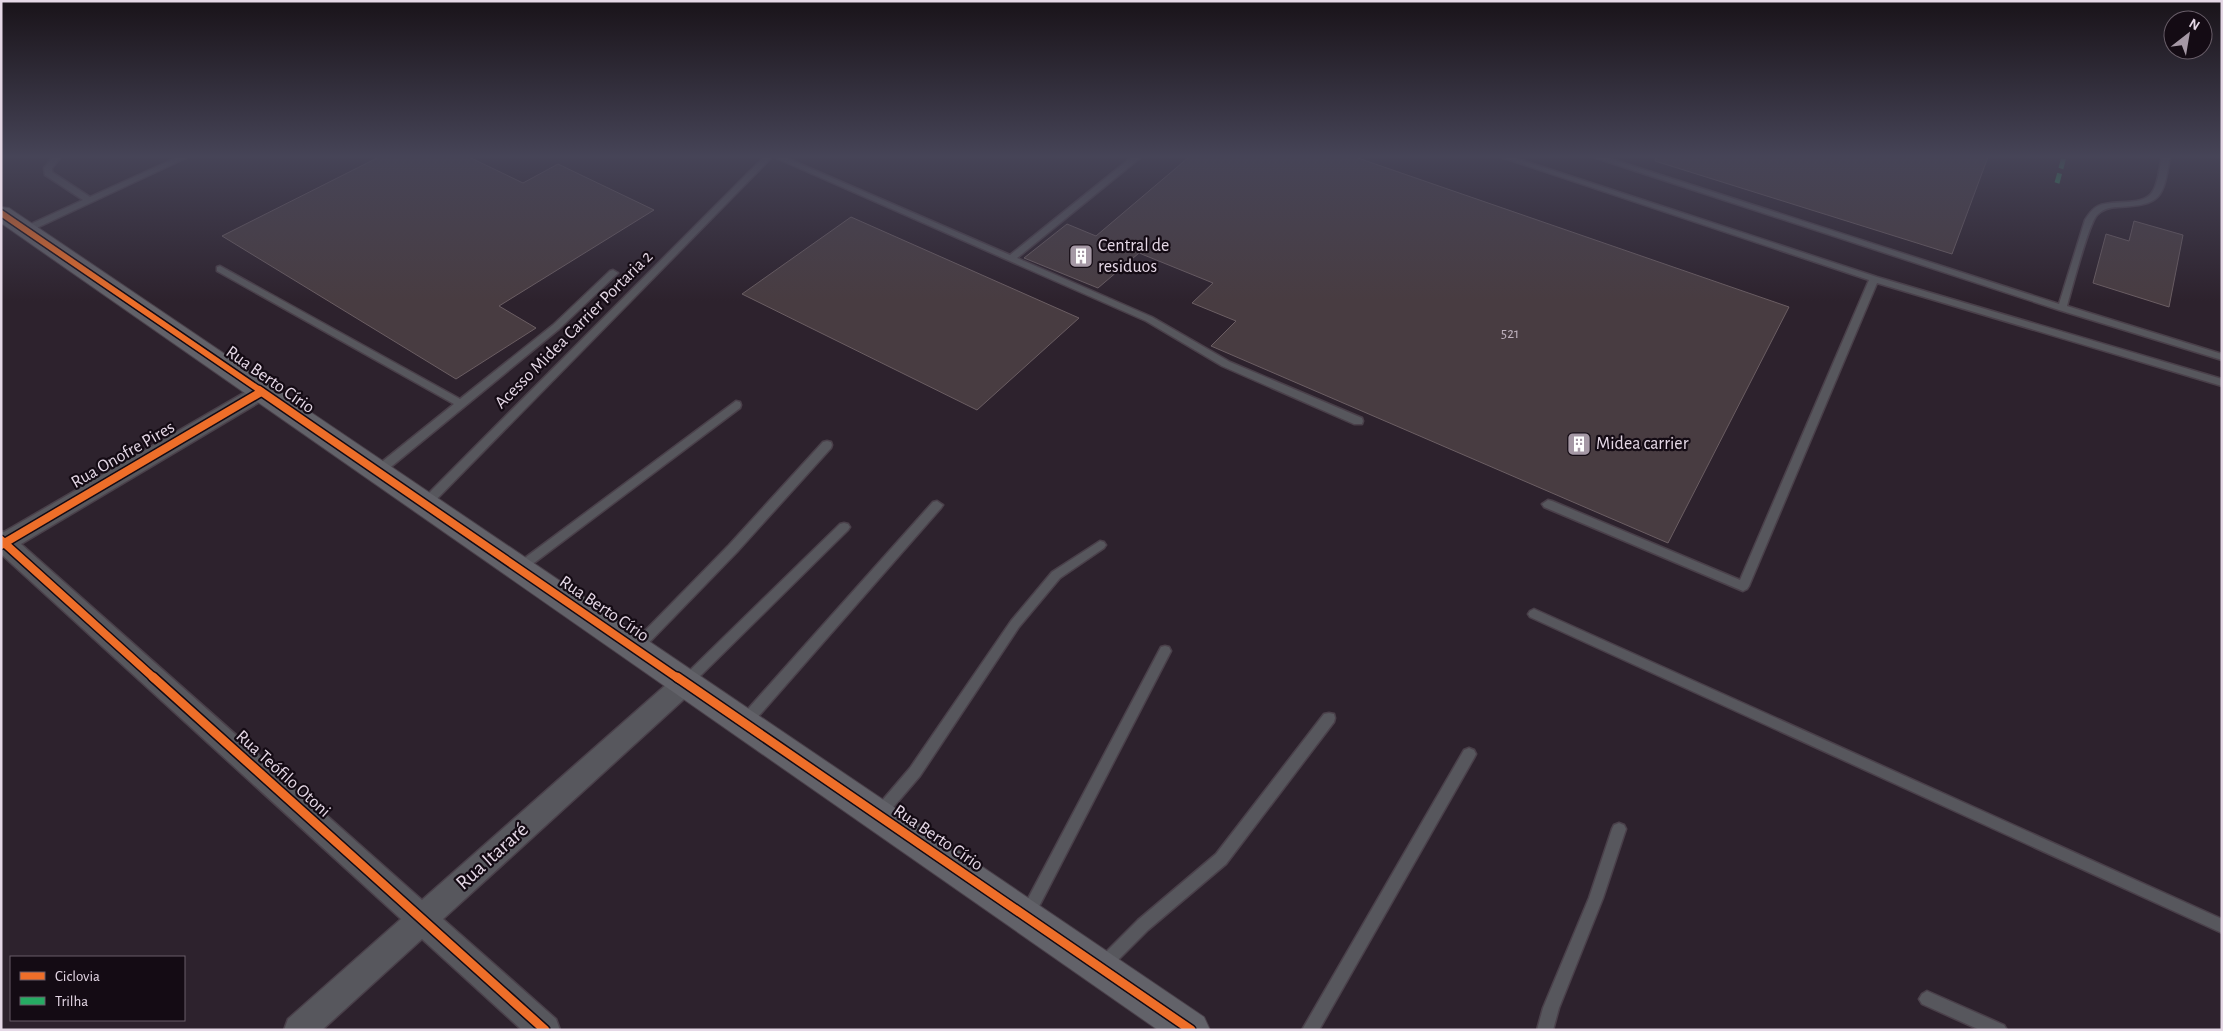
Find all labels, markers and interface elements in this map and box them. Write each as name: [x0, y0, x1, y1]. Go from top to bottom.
north arrow: [2163, 10, 2213, 60]
text: N: [2186, 16, 2202, 33]
place label: Central de residuos: [1098, 237, 1169, 276]
building icon: Central de residuos: [1068, 243, 1094, 269]
street label: Acesso Midea Carrier Portaria 2: [492, 248, 656, 412]
house number: 521: [1501, 326, 1519, 341]
street label: Rua Berto Círio: [222, 343, 318, 417]
street label: Rua Onofre Pires: [68, 418, 178, 492]
building icon: Midea carrier: [1566, 431, 1592, 457]
place label: Midea carrier: [1596, 435, 1689, 453]
street label: Rua Berto Círio: [556, 573, 652, 646]
street label: Rua Teófilo Otoni: [232, 727, 334, 821]
street label: Rua Berto Círio: [890, 802, 986, 875]
street label: Rua Itararé: [452, 818, 532, 894]
legend: [10, 956, 185, 1021]
text: Ciclovia: [55, 969, 100, 984]
text: Trilha: [55, 994, 88, 1009]

